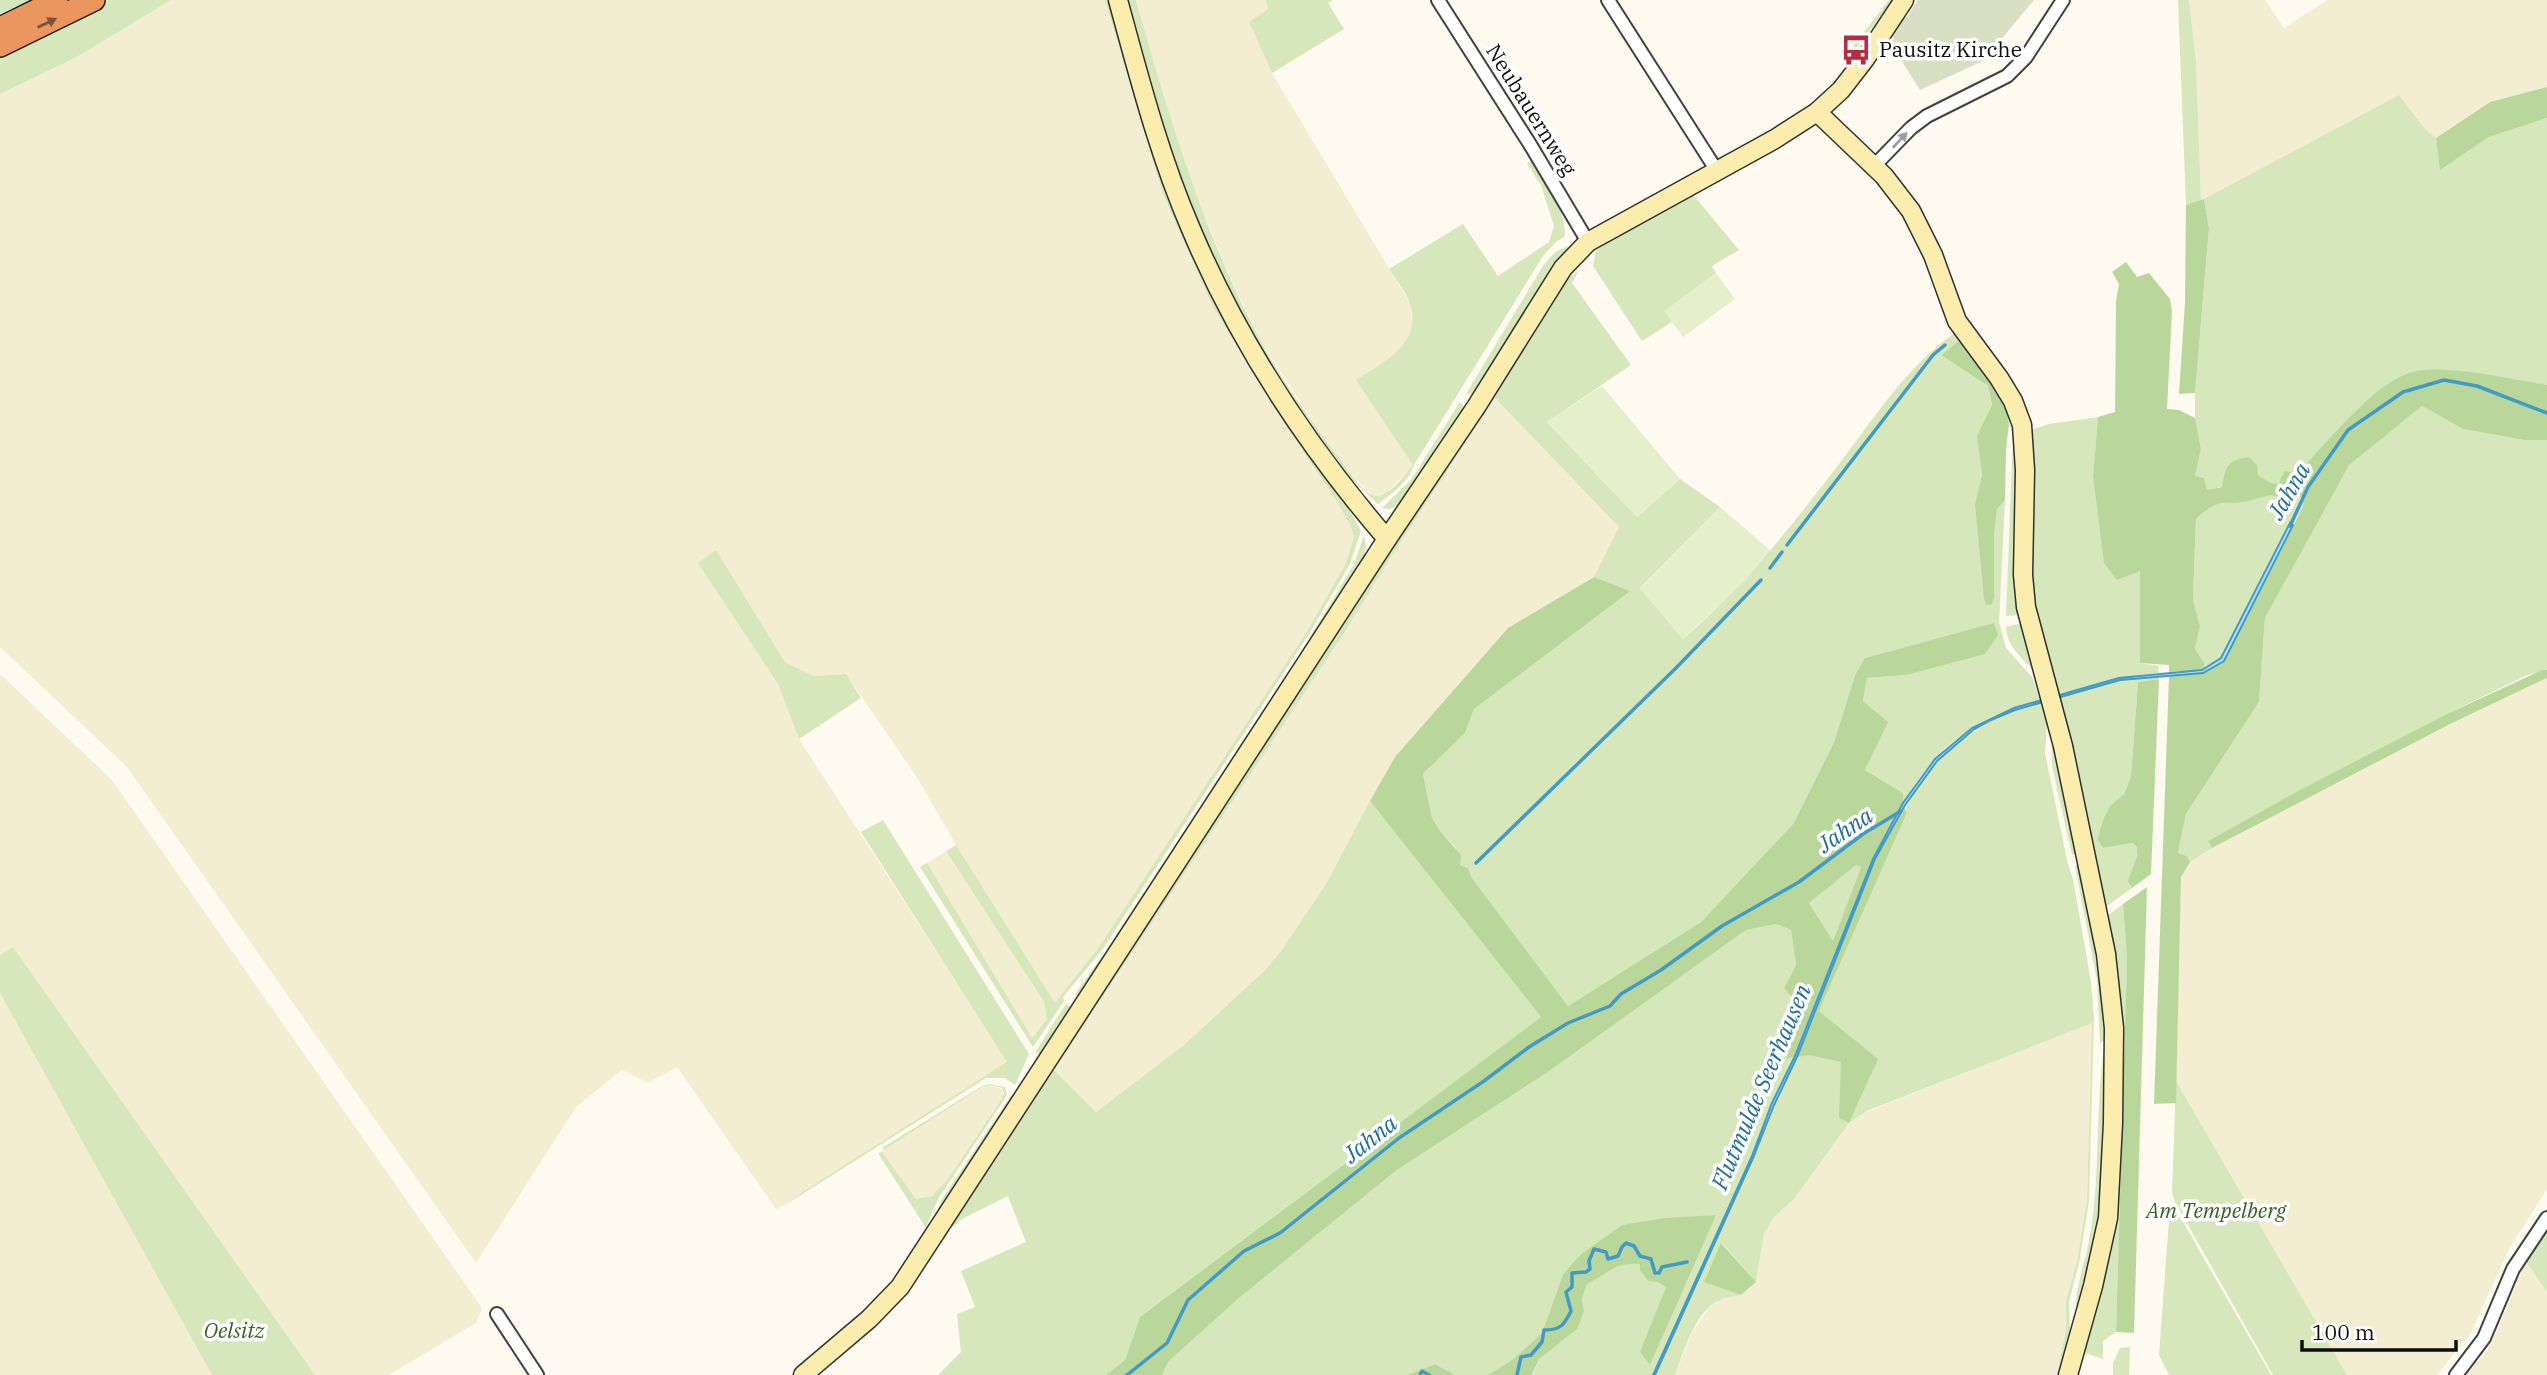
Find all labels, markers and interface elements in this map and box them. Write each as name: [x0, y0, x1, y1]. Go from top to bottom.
one-way arrow: [37, 18, 57, 29]
bus stop icon: Pausitz Kirche: [1839, 33, 1873, 67]
place label: Pausitz Kirche: [1879, 35, 2022, 63]
street label: Neubauernweg: [1480, 38, 1584, 181]
one-way arrow: [1891, 131, 1908, 148]
water label: Jahna: [2259, 456, 2317, 525]
water label: Jahna: [1810, 799, 1878, 859]
water label: Flutmulde Seerhausen: [1703, 979, 1817, 1195]
water label: Jahna: [1335, 1107, 1403, 1169]
park label: Am Tempelberg: [2144, 1196, 2287, 1224]
scale bar: [2302, 1308, 2456, 1352]
park label: Oelsitz: [204, 1316, 265, 1344]
text: 100 m: [2312, 1318, 2375, 1346]

